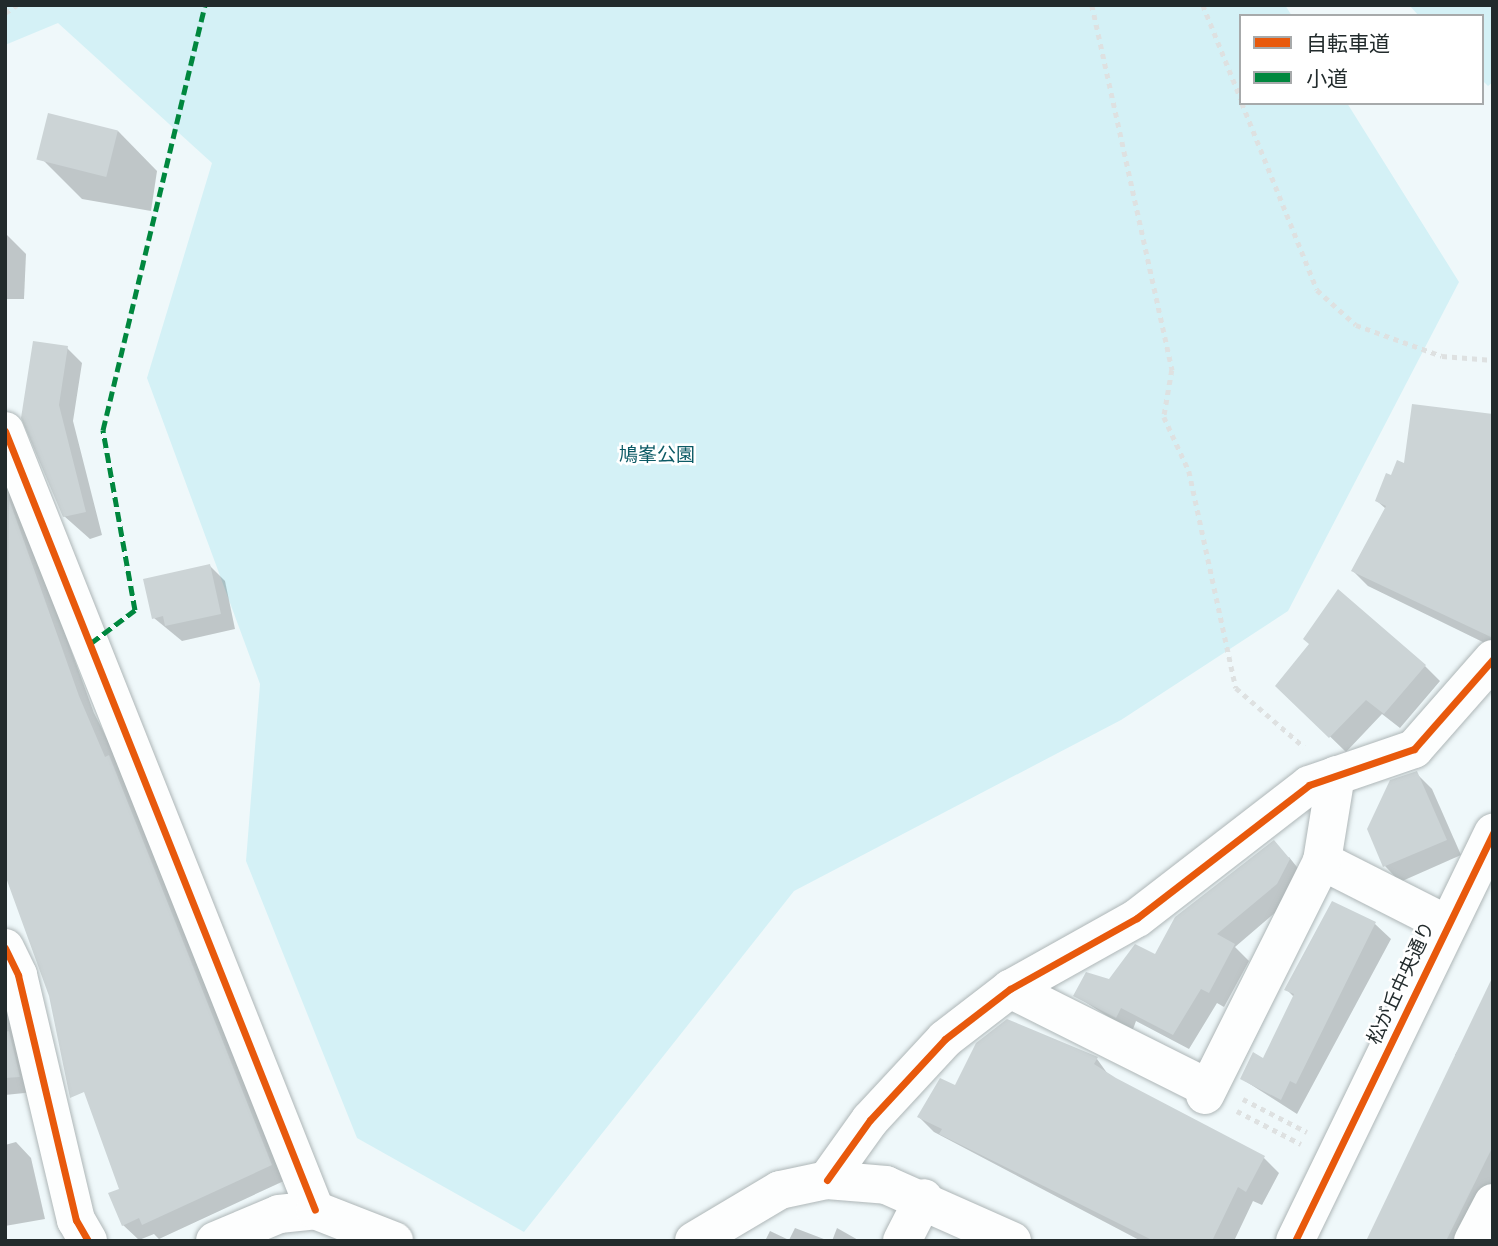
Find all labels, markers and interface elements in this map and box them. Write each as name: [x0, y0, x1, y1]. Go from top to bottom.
legend: [1239, 14, 1484, 105]
text: 自転車道: [1306, 29, 1390, 59]
text: 小道: [1306, 64, 1348, 94]
park label: 鳩峯公園: [619, 444, 695, 466]
street label: 松が丘中央通り: [1363, 918, 1439, 1048]

